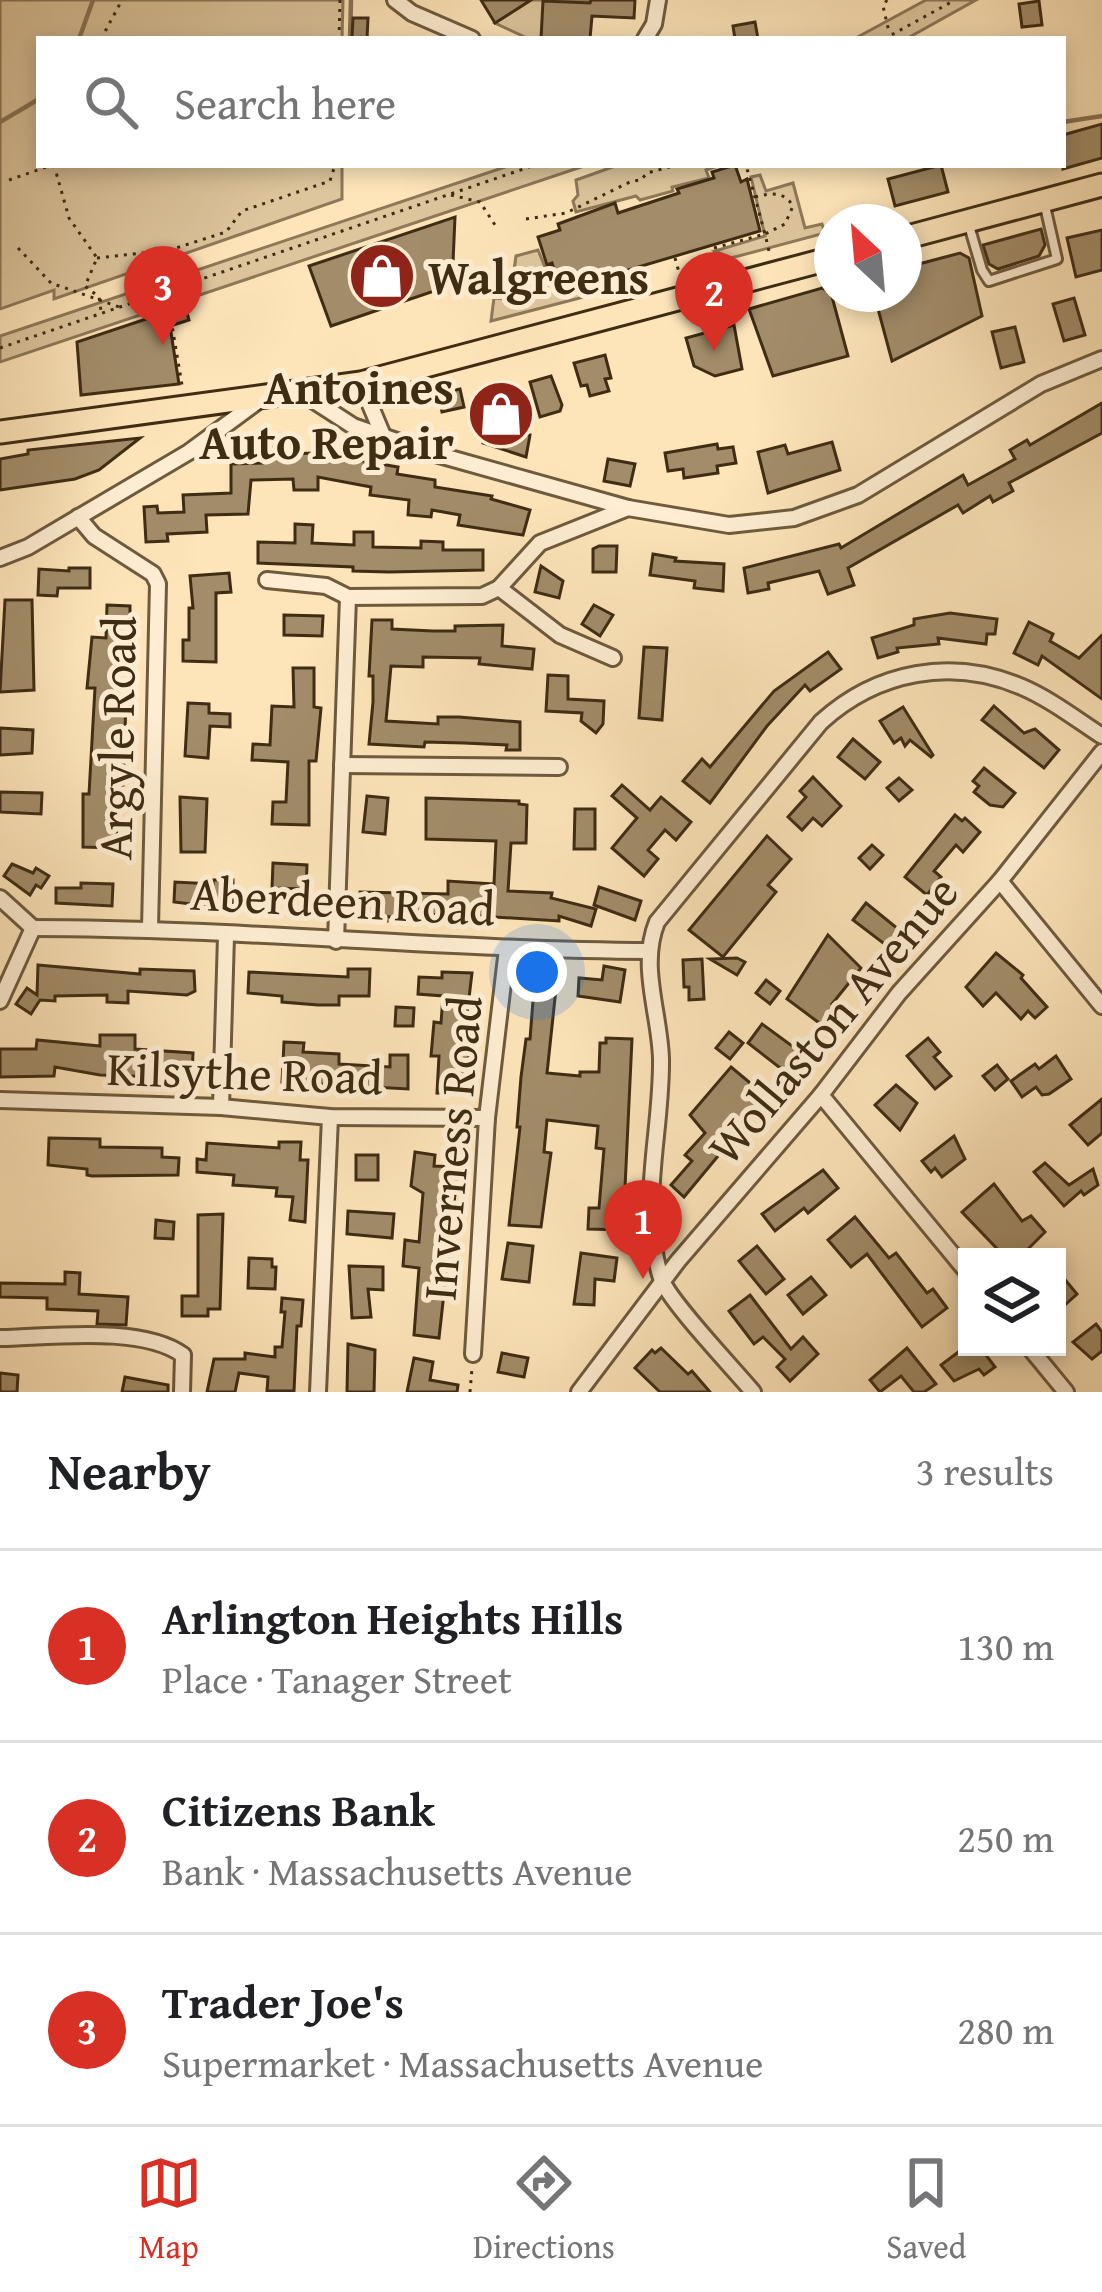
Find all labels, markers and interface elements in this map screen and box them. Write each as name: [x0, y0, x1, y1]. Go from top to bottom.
search box: [36, 36, 1066, 168]
icon: search: [78, 69, 144, 135]
text: Search here: [174, 70, 396, 135]
north arrow: [814, 204, 922, 312]
shop icon: Walgreens: [347, 241, 417, 311]
place label: Walgreens: [428, 241, 649, 312]
pin: 3: [124, 246, 202, 345]
pin: 2: [675, 252, 753, 351]
place label: Antoines Auto Repair: [199, 351, 454, 477]
shop icon: Antoines Auto Repair: [466, 379, 536, 449]
street label: Argyle Road: [78, 615, 154, 860]
street label: Aberdeen Road: [189, 857, 497, 943]
street label: Wollaston Avenue: [690, 859, 974, 1179]
your location: [507, 942, 567, 1002]
street label: Inverness Road: [402, 992, 500, 1303]
street label: Kilsythe Road: [106, 1032, 384, 1112]
pin: 1: [604, 1180, 682, 1279]
map controls: [958, 1248, 1066, 1356]
button: layers: [958, 1248, 1066, 1356]
text: Nearby: [48, 1433, 211, 1508]
text: 3 results: [916, 1442, 1054, 1499]
text: Arlington Heights Hills: [162, 1585, 623, 1650]
text: 1: [77, 1617, 97, 1674]
text: 130 m: [957, 1617, 1054, 1674]
text: Place · Tanager Street: [162, 1650, 512, 1707]
text: Citizens Bank: [162, 1777, 435, 1842]
text: 2: [77, 1809, 97, 1866]
text: 250 m: [957, 1809, 1054, 1866]
text: Bank · Massachusetts Avenue: [162, 1842, 633, 1899]
text: Trader Joe's: [162, 1969, 404, 2034]
text: 3: [77, 2001, 97, 2058]
text: 280 m: [957, 2001, 1054, 2058]
text: Supermarket · Massachusetts Avenue: [162, 2034, 763, 2091]
tab: Map: [136, 2150, 202, 2270]
tab: Directions: [473, 2150, 615, 2270]
tab: Saved: [886, 2150, 966, 2270]

